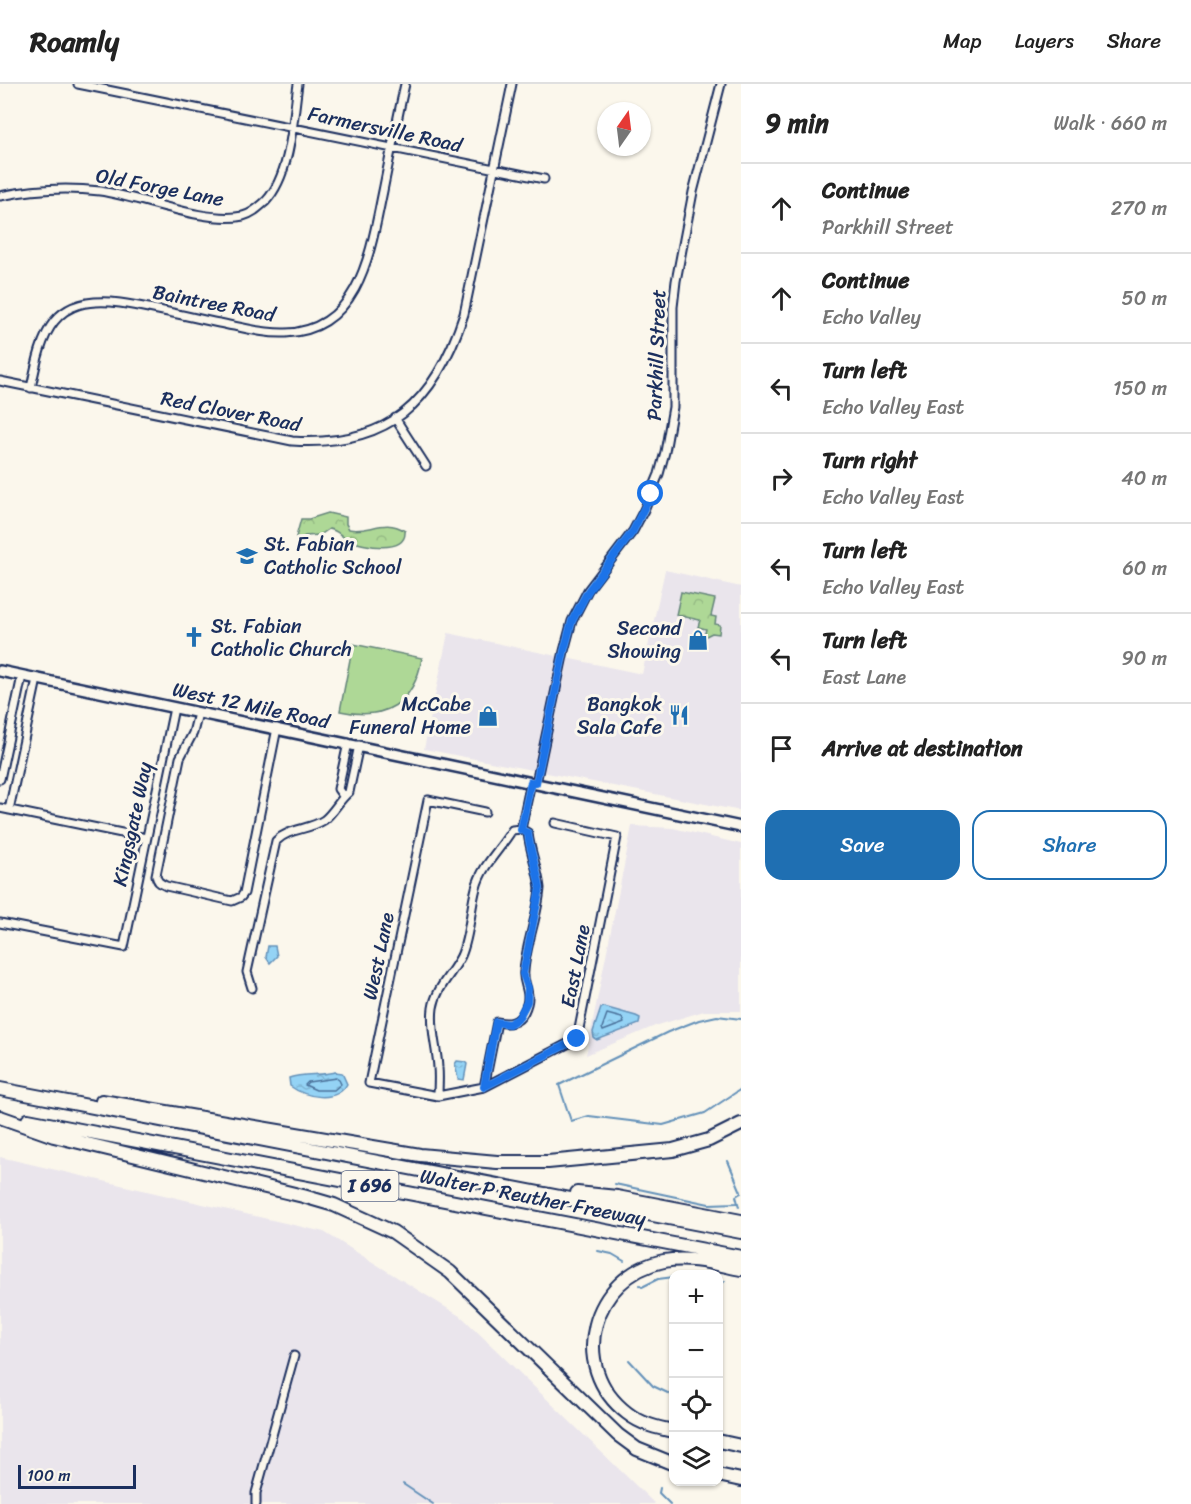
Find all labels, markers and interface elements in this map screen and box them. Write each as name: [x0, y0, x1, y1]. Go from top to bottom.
text: Roamly: [30, 17, 119, 66]
text: Map: [943, 22, 982, 60]
text: Layers: [1015, 22, 1074, 60]
text: Share: [1107, 22, 1161, 60]
street label: Farmersville Road: [305, 96, 467, 163]
text: 9 min: [765, 100, 829, 146]
north arrow: [597, 102, 651, 156]
text: Walk · 660 m: [1054, 106, 1167, 141]
street label: Old Forge Lane: [93, 158, 227, 217]
text: Continue: [822, 171, 910, 210]
text: 270 m: [1111, 191, 1167, 226]
icon: ahead: [765, 192, 798, 225]
text: Parkhill Street: [822, 210, 954, 245]
text: Continue: [822, 261, 910, 300]
street label: Baintree Road: [150, 274, 279, 333]
text: 50 m: [1122, 281, 1167, 316]
icon: ahead: [765, 282, 798, 315]
street label: Parkhill Street: [637, 288, 676, 421]
text: Echo Valley: [822, 300, 921, 335]
text: Turn left: [822, 351, 907, 390]
text: 150 m: [1113, 371, 1167, 406]
icon: left: [765, 372, 798, 405]
street label: Red Clover Road: [158, 381, 305, 442]
text: Echo Valley East: [822, 390, 964, 425]
text: Turn right: [822, 441, 917, 480]
text: 40 m: [1121, 461, 1167, 496]
icon: right: [765, 462, 798, 495]
route start: [637, 480, 663, 506]
text: Echo Valley East: [822, 480, 964, 515]
place label: St. Fabian Catholic School: [264, 527, 403, 585]
text: Turn left: [822, 531, 907, 570]
school or university icon: St. Fabian Catholic School: [235, 544, 259, 568]
text: 60 m: [1122, 551, 1167, 586]
icon: left: [765, 552, 798, 585]
text: Echo Valley East: [822, 570, 964, 605]
place label: St. Fabian Catholic Church: [211, 609, 352, 667]
place label: Second Showing: [608, 611, 682, 669]
text: Turn left: [822, 621, 907, 660]
church icon: St. Fabian Catholic Church: [182, 625, 206, 649]
shop icon: Second Showing: [686, 628, 710, 652]
text: 90 m: [1122, 641, 1167, 676]
icon: left: [765, 642, 798, 675]
text: East Lane: [822, 660, 906, 695]
street label: West 12 Mile Road: [169, 672, 334, 740]
place label: McCabe Funeral Home: [349, 687, 471, 745]
place label: Bangkok Sala Cafe: [577, 687, 662, 745]
restaurant icon: Bangkok Sala Cafe: [667, 703, 691, 727]
shop icon: McCabe Funeral Home: [476, 704, 500, 728]
text: Arrive at destination: [822, 729, 1023, 768]
icon: arrive: [765, 732, 798, 765]
street label: Kingsgate Way: [102, 758, 163, 889]
button: Save: [765, 810, 960, 880]
button: Share: [972, 810, 1167, 880]
street label: West Lane: [352, 909, 405, 1003]
street label: East Lane: [550, 921, 601, 1011]
route end: [563, 1025, 589, 1051]
street label: Walter P Reuther Freeway: [417, 1158, 650, 1237]
road number: I 696: [342, 1171, 398, 1201]
map controls: [669, 1270, 723, 1486]
button: +: [669, 1270, 723, 1324]
button: −: [669, 1324, 723, 1378]
button: locate: [669, 1378, 723, 1432]
button: layers: [669, 1432, 723, 1486]
text: 100 m: [27, 1461, 71, 1490]
scale bar: [18, 1462, 136, 1490]

